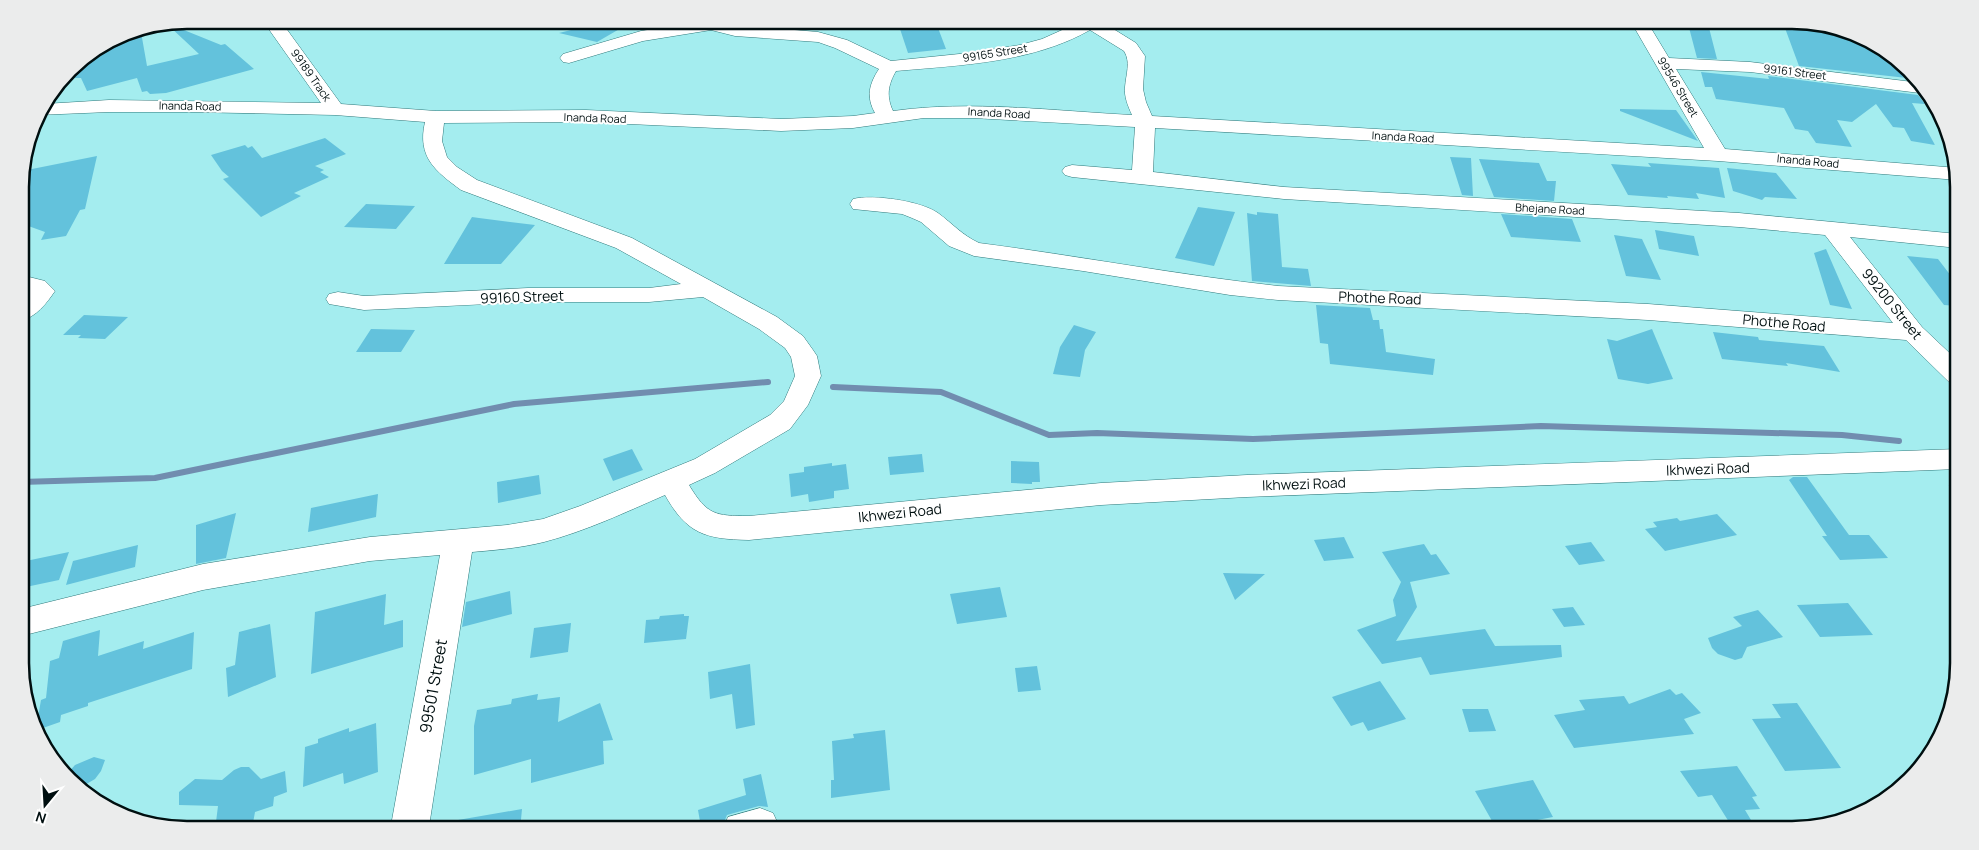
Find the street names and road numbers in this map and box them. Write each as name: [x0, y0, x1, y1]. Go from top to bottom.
street label: 99165 Street: [961, 40, 1029, 65]
street label: 99189 Track: [288, 46, 335, 104]
street label: 99546 Street: [1655, 54, 1702, 120]
street label: 99161 Street: [1763, 60, 1827, 83]
street label: Inanda Road: [159, 97, 221, 114]
street label: Inanda Road: [967, 103, 1031, 122]
street label: Inanda Road: [563, 109, 627, 126]
street label: Inanda Road: [1371, 127, 1435, 146]
street label: Inanda Road: [1776, 150, 1840, 171]
street label: Bhejane Road: [1515, 199, 1585, 218]
street label: 99200 Street: [1858, 264, 1927, 344]
street label: 99160 Street: [480, 286, 565, 307]
street label: Phothe Road: [1338, 287, 1422, 308]
street label: Phothe Road: [1742, 309, 1826, 336]
street label: Ikhwezi Road: [1666, 458, 1750, 479]
street label: Ikhwezi Road: [1262, 473, 1346, 494]
street label: Ikhwezi Road: [857, 499, 943, 526]
street label: 99501 Street: [414, 637, 452, 735]

